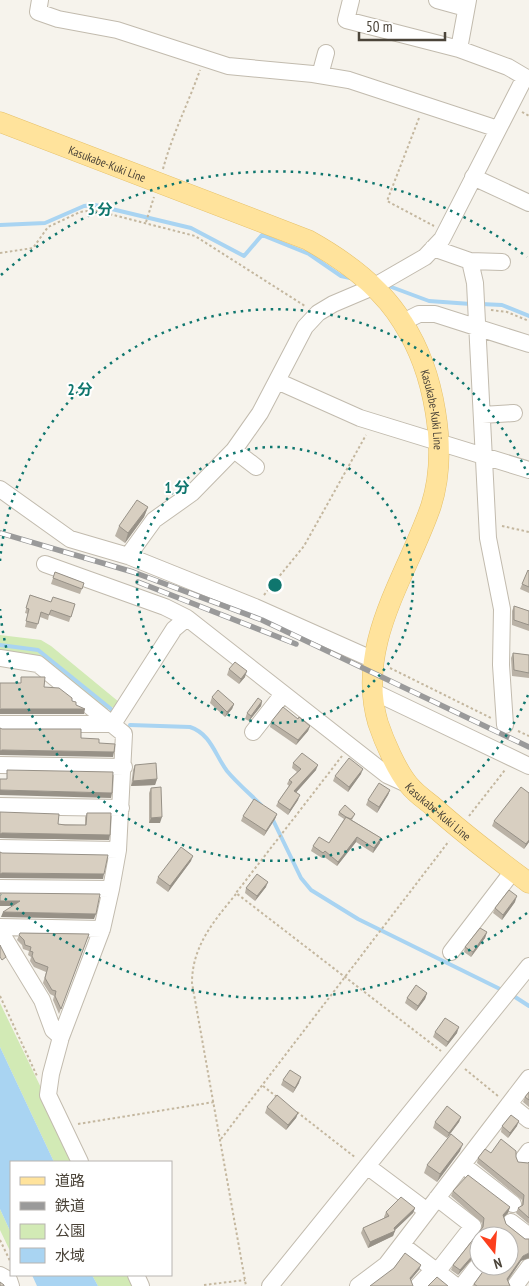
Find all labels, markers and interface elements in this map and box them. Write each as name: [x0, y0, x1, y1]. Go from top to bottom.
scale bar: [359, 10, 445, 42]
text: 50 m: [366, 17, 392, 36]
street label: Kasukabe-Kuki Line: [67, 142, 148, 185]
text: 3 分: [87, 200, 113, 219]
street label: Kasukabe-Kuki Line: [418, 367, 446, 450]
text: 2 分: [67, 380, 93, 399]
text: 1 分: [164, 478, 190, 497]
centre of rings: [266, 576, 284, 594]
street label: Kasukabe-Kuki Line: [402, 779, 474, 843]
legend: [10, 1161, 172, 1276]
text: 道路: [55, 1171, 85, 1190]
text: 鉄道: [55, 1196, 85, 1215]
text: 公園: [55, 1221, 85, 1240]
north arrow: [469, 1226, 519, 1276]
text: 水域: [55, 1246, 85, 1265]
text: N: [492, 1254, 504, 1273]

